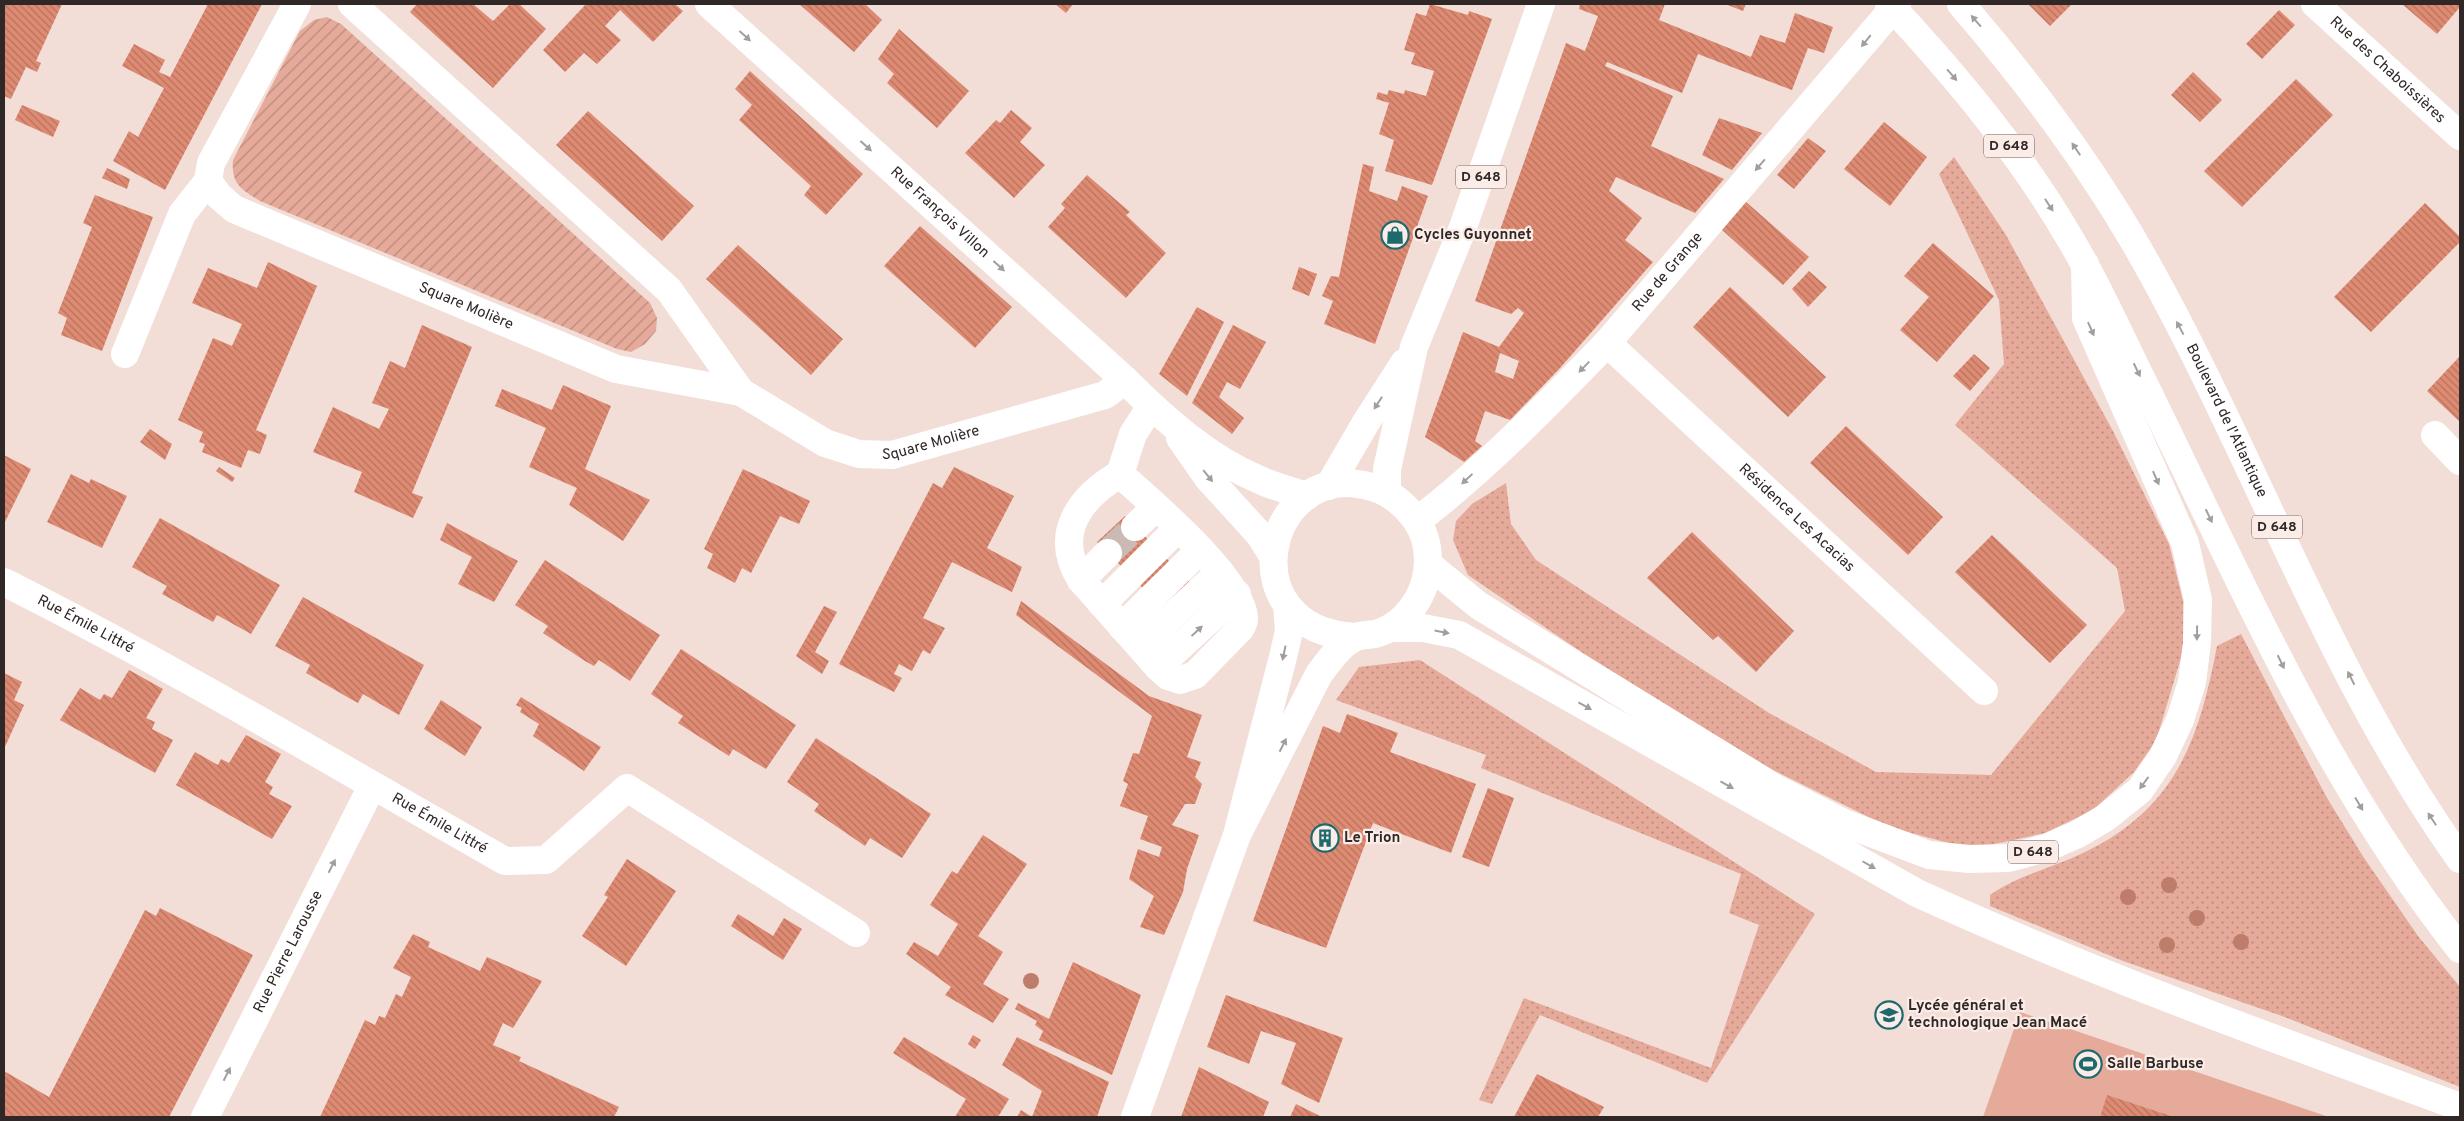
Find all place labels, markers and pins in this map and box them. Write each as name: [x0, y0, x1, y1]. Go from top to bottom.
shop icon: Cycles Guyonnet: [1380, 220, 1410, 250]
place label: Cycles Guyonnet: [1414, 226, 1532, 245]
building icon: Le Trion: [1310, 823, 1340, 853]
place label: Le Trion: [1344, 829, 1400, 848]
place label: Lycée général et technologique Jean Macé: [1908, 997, 2087, 1033]
school or university icon: Lycée général et technologique Jean Macé: [1874, 1000, 1904, 1030]
sports icon: Salle Barbuse: [2073, 1049, 2103, 1079]
place label: Salle Barbuse: [2107, 1055, 2204, 1074]

